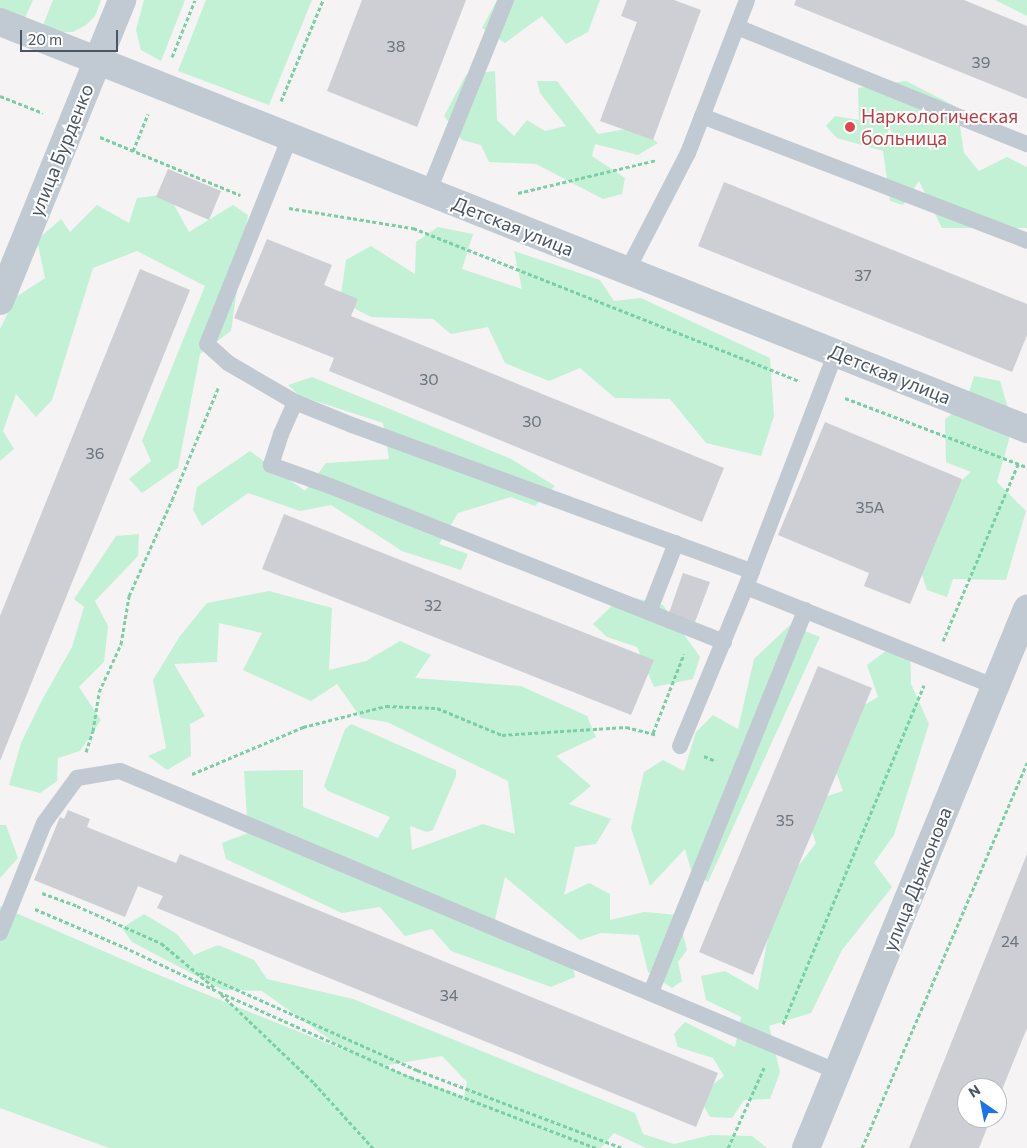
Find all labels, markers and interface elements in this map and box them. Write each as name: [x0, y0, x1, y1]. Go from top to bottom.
scale bar: [22, 20, 120, 52]
text: 20 m: [28, 30, 62, 48]
house number: 38: [387, 36, 405, 56]
house number: 39: [972, 52, 990, 72]
street label: улица Бурденко: [24, 80, 98, 220]
place label: Наркологическая больница: [861, 105, 1018, 149]
marker: Наркологическая больница: [843, 120, 857, 134]
street label: Детская улица: [449, 191, 577, 261]
house number: 37: [854, 265, 872, 285]
street label: Детская улица: [826, 339, 954, 409]
house number: 30: [419, 369, 439, 389]
house number: 30: [522, 411, 542, 431]
house number: 36: [86, 443, 104, 463]
house number: 35А: [856, 497, 884, 517]
house number: 32: [424, 595, 442, 615]
street label: улица Дьяконова: [878, 804, 956, 954]
house number: 35: [776, 810, 794, 830]
house number: 24: [1001, 931, 1019, 951]
house number: 34: [440, 985, 458, 1005]
north arrow: [957, 1078, 1007, 1128]
text: N: [965, 1081, 983, 1101]

